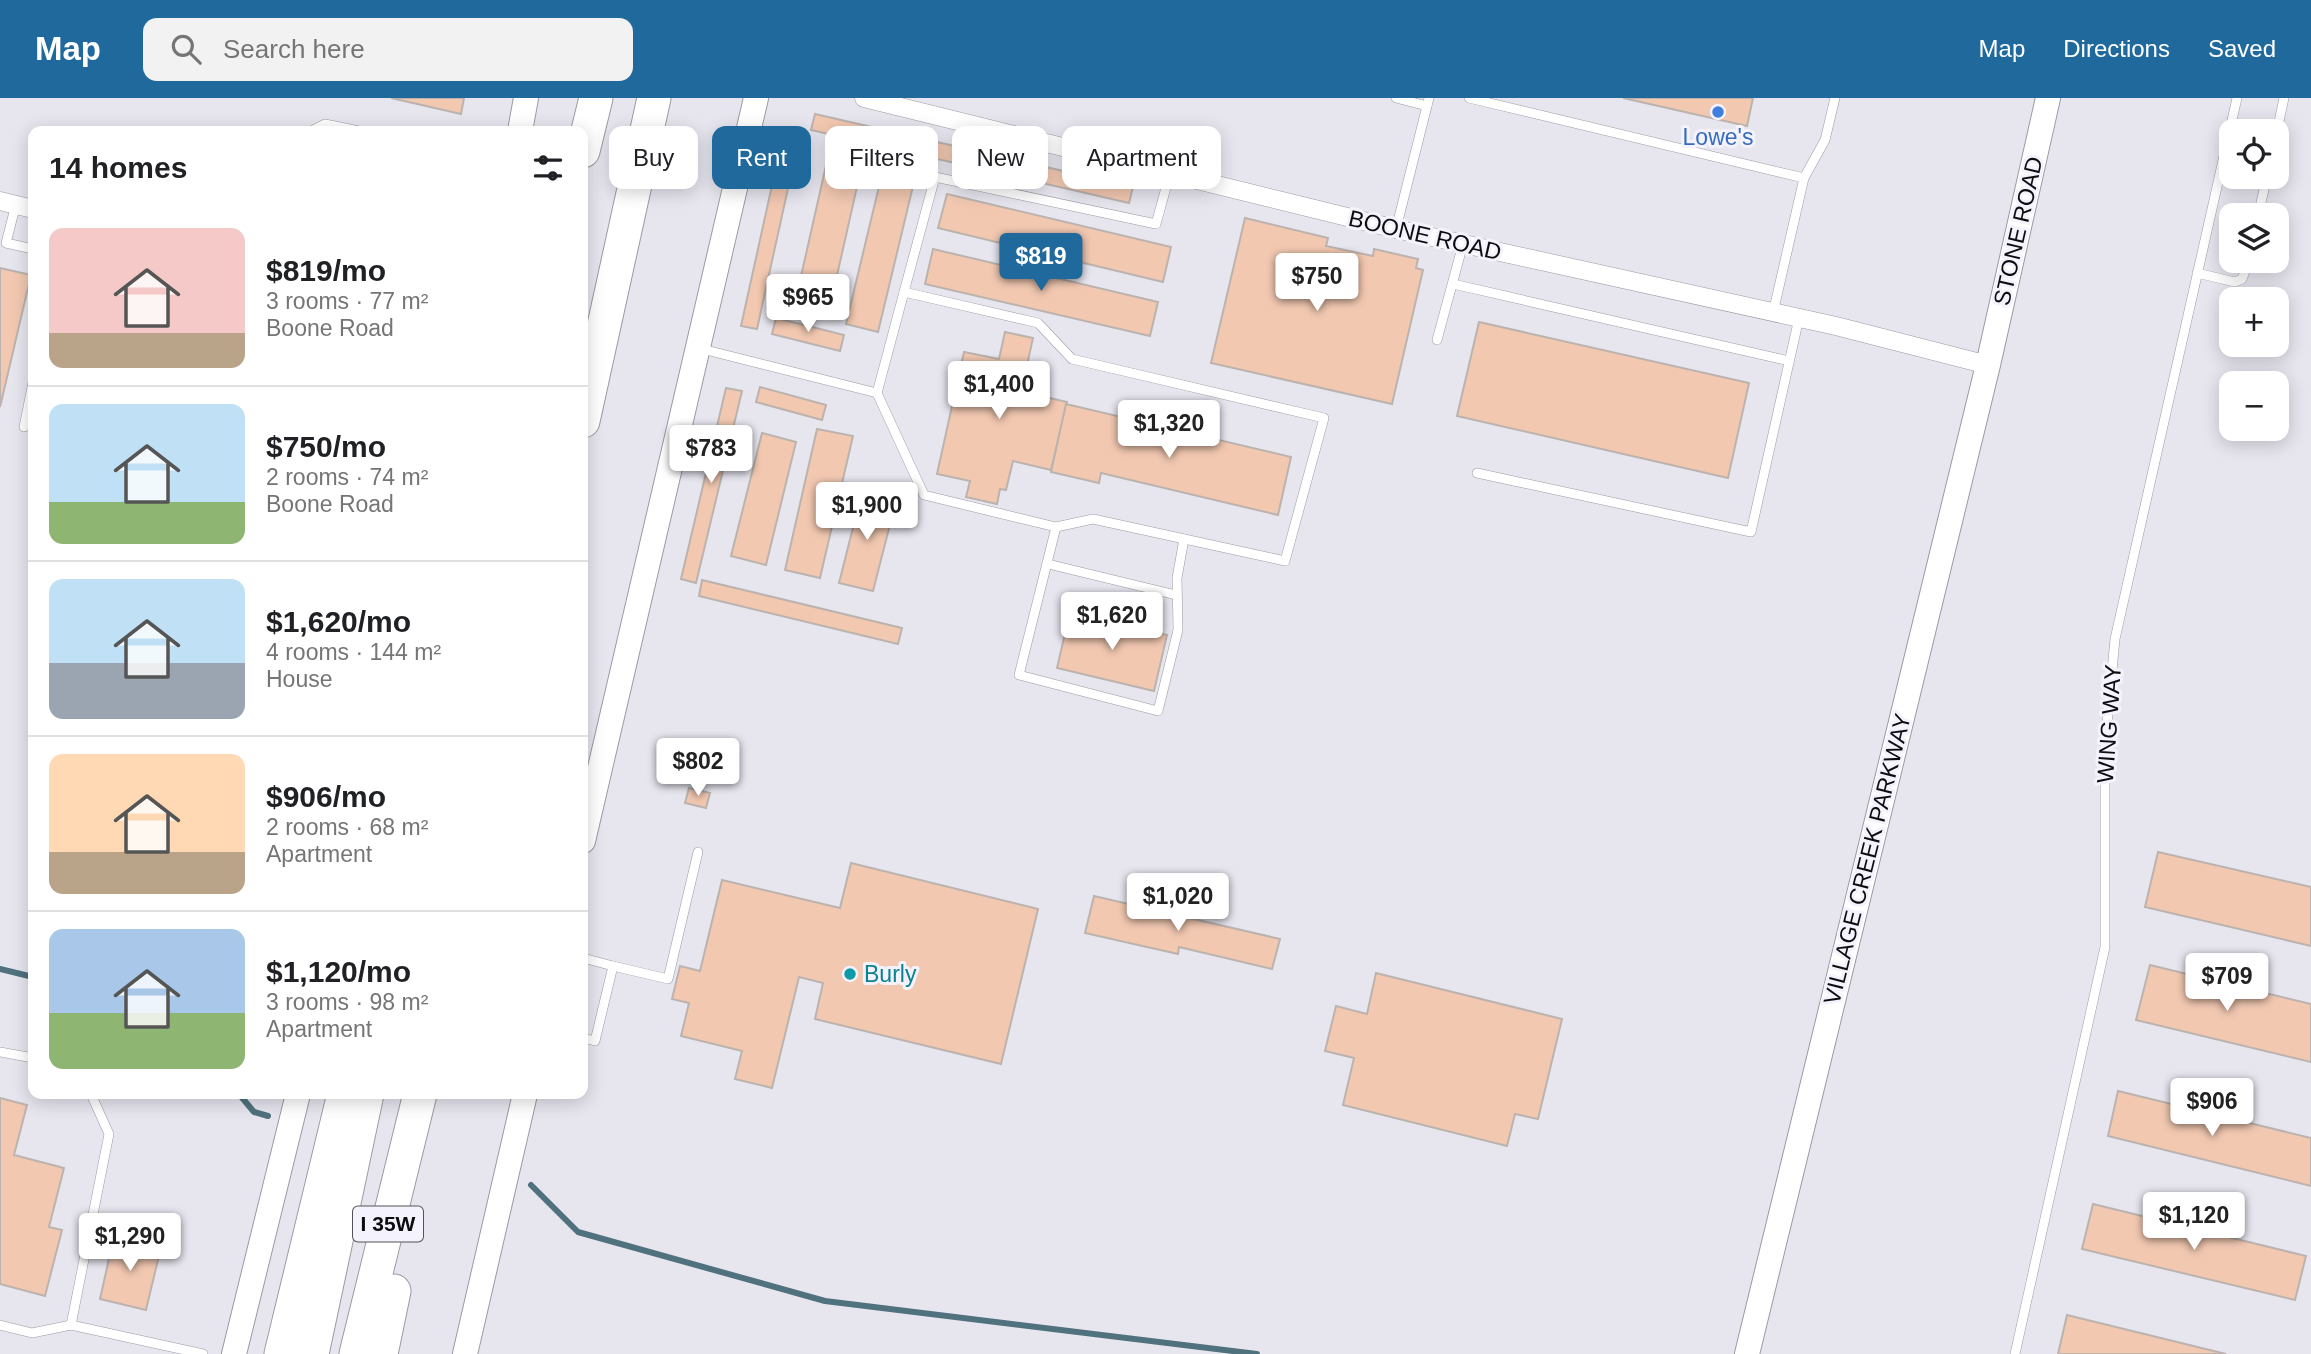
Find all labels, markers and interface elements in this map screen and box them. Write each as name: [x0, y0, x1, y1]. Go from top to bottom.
search box: [143, 18, 633, 81]
text: Map: [35, 30, 101, 67]
icon: search: [167, 30, 205, 68]
text: Search here: [223, 34, 365, 64]
text: Map: [1979, 35, 2025, 62]
text: Directions: [2063, 35, 2170, 62]
text: Saved: [2208, 35, 2276, 62]
marker: Lowe's: [1710, 104, 1726, 120]
map controls: [2219, 119, 2289, 441]
button: locate: [2219, 119, 2289, 189]
place label: Lowe's: [1683, 124, 1753, 150]
chip: Buy: [609, 126, 698, 189]
chip: Rent: [712, 126, 811, 189]
chip: Filters: [825, 126, 938, 189]
chip: New: [952, 126, 1048, 189]
chip: Apartment: [1062, 126, 1221, 189]
icon: filters: [529, 149, 567, 187]
text: 14 homes: [49, 151, 187, 184]
street label: STONE ROAD: [1988, 154, 2048, 308]
button: layers: [2219, 203, 2289, 273]
street label: BOONE ROAD: [1346, 205, 1504, 265]
pin: $819: [1000, 234, 1082, 293]
text: $819: [1015, 243, 1067, 269]
text: $819/mo: [266, 254, 386, 287]
pin: $750: [1276, 254, 1358, 313]
icon: home: [105, 256, 189, 340]
text: $750: [1291, 263, 1343, 289]
pin: $965: [767, 274, 849, 334]
text: $965: [782, 284, 834, 310]
button: +: [2219, 287, 2289, 357]
text: 3 rooms · 77 m²: [266, 288, 428, 314]
text: Boone Road: [266, 315, 394, 341]
pin: $1,400: [942, 362, 1056, 421]
text: $1,400: [964, 371, 1034, 397]
button: −: [2219, 371, 2289, 441]
pin: $1,320: [1112, 400, 1226, 460]
text: $1,320: [1134, 410, 1204, 436]
pin: $783: [670, 426, 752, 485]
text: $750/mo: [266, 430, 386, 463]
icon: home: [105, 432, 189, 516]
text: $783: [685, 435, 737, 461]
text: 2 rooms · 74 m²: [266, 464, 428, 490]
pin: $1,900: [810, 482, 924, 542]
text: Boone Road: [266, 491, 394, 517]
text: $1,900: [832, 492, 902, 518]
pin: $1,620: [1055, 592, 1169, 652]
text: $1,620: [1077, 602, 1147, 628]
text: $1,620/mo: [266, 605, 411, 638]
icon: home: [105, 607, 189, 691]
text: 4 rooms · 144 m²: [266, 639, 441, 665]
street label: WING WAY: [2092, 664, 2126, 784]
text: House: [266, 666, 332, 692]
street label: VILLAGE CREEK PARKWAY: [1818, 711, 1916, 1007]
pin: $802: [657, 738, 739, 798]
text: $802: [672, 748, 724, 774]
text: $906/mo: [266, 780, 386, 813]
icon: home: [105, 782, 189, 866]
text: 2 rooms · 68 m²: [266, 814, 428, 840]
text: Apartment: [266, 841, 372, 867]
pin: $1,020: [1121, 874, 1235, 933]
text: $1,020: [1143, 883, 1213, 909]
pin: $709: [2186, 954, 2268, 1013]
text: $1,120/mo: [266, 955, 411, 988]
icon: home: [105, 957, 189, 1041]
place label: Burly: [864, 961, 917, 987]
text: $709: [2201, 963, 2253, 989]
marker: Burly: [842, 966, 858, 982]
text: 3 rooms · 98 m²: [266, 989, 428, 1015]
text: Apartment: [266, 1016, 372, 1042]
pin: $906: [2171, 1079, 2253, 1138]
text: $906: [2186, 1088, 2238, 1114]
pin: $1,120: [2137, 1192, 2251, 1252]
text: $1,120: [2159, 1202, 2229, 1228]
road number: I 35W: [353, 1206, 423, 1242]
pin: $1,290: [73, 1214, 187, 1273]
text: $1,290: [95, 1223, 165, 1249]

